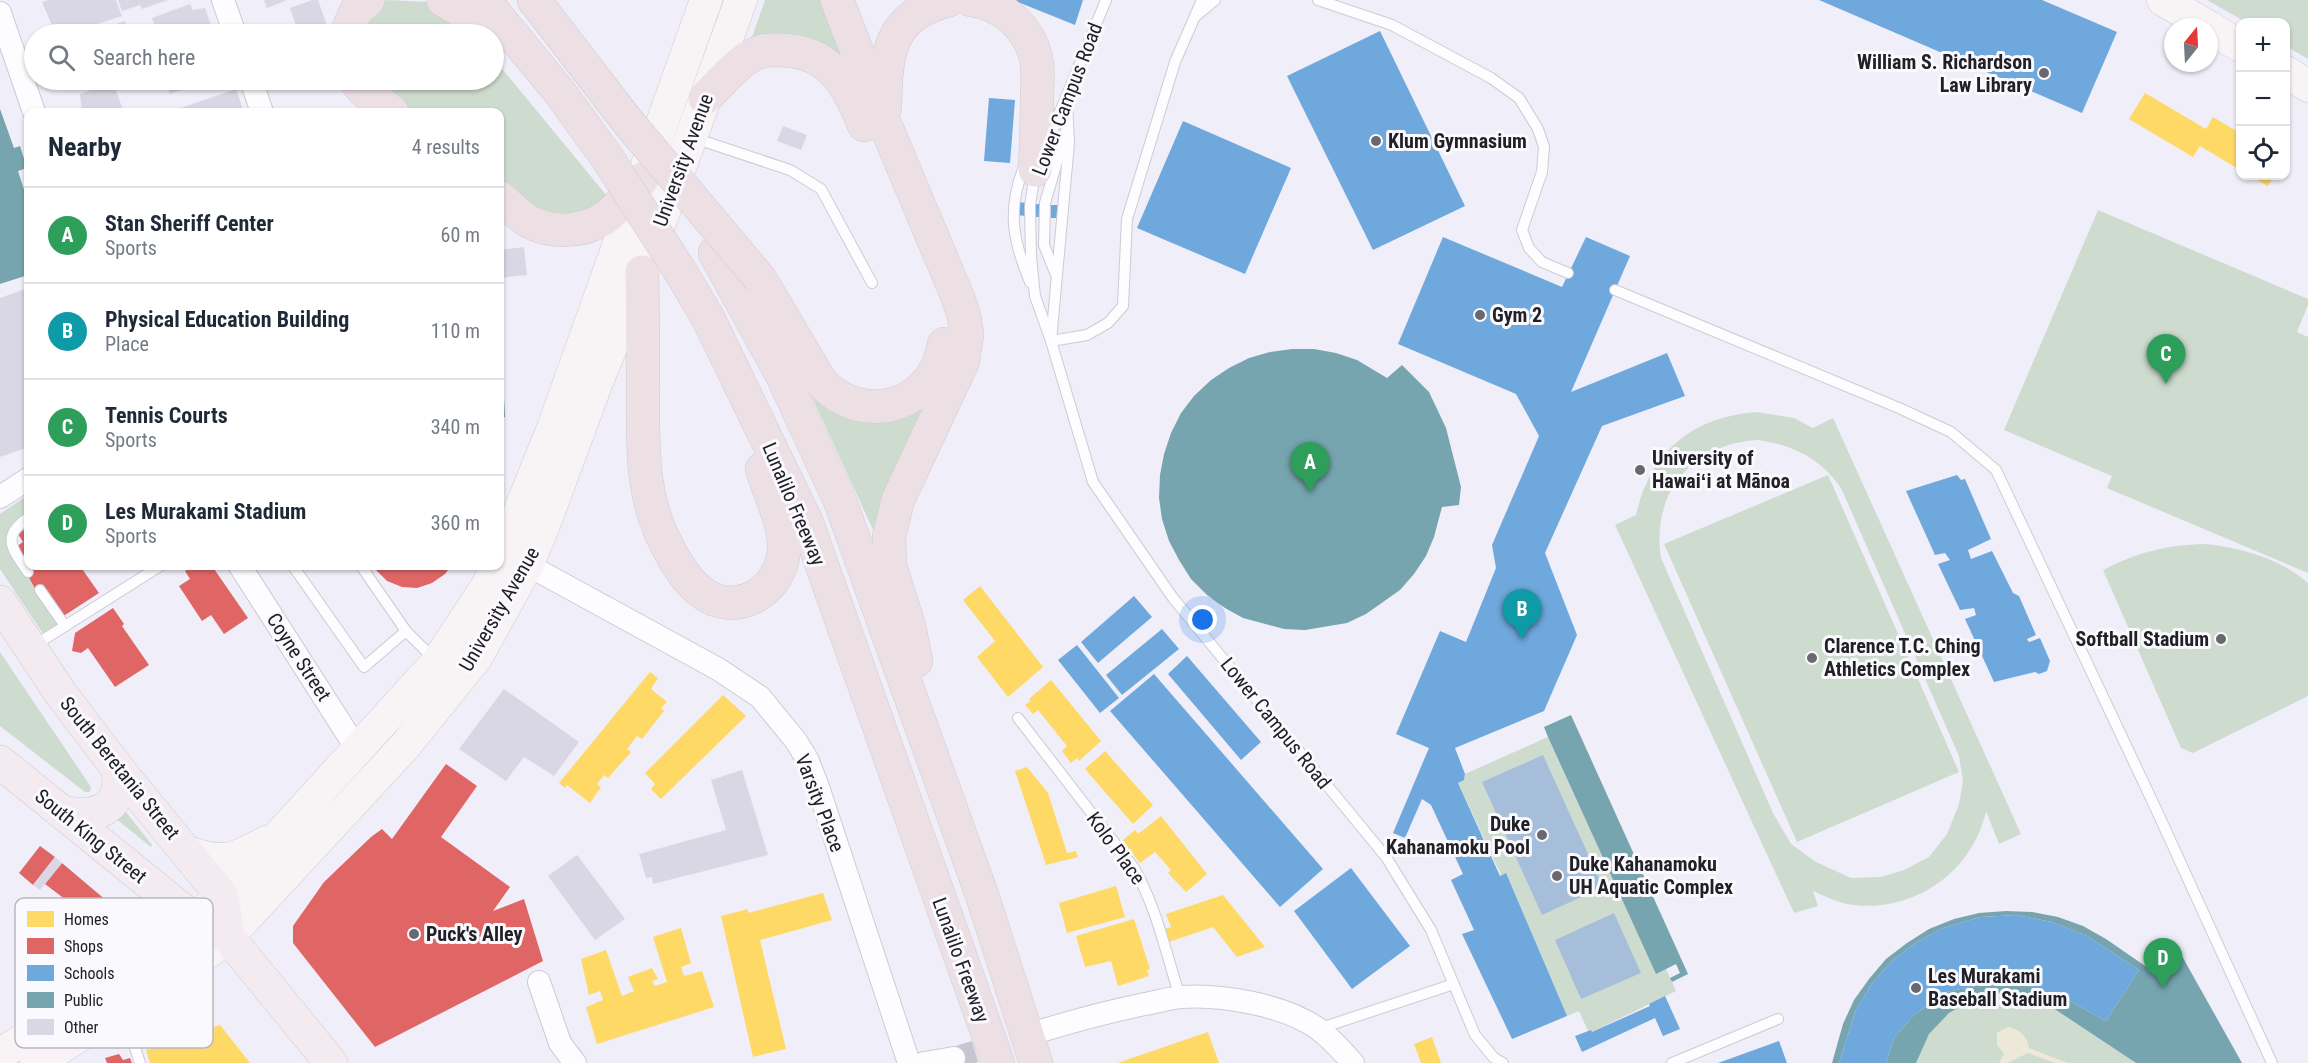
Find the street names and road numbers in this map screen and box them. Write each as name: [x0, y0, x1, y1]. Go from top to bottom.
street label: Lower Campus Road: [1027, 19, 1107, 179]
street label: University Avenue: [648, 90, 718, 230]
street label: Lunalilo Freeway: [757, 439, 831, 569]
street label: University Avenue: [454, 543, 544, 675]
street label: Coyne Street: [262, 608, 336, 706]
street label: Lower Campus Road: [1216, 653, 1336, 793]
street label: South Beretania Street: [55, 692, 185, 844]
street label: Varsity Place: [790, 751, 850, 855]
street label: South King Street: [30, 784, 152, 888]
street label: Kolo Place: [1082, 807, 1150, 889]
street label: Lunalilo Freeway: [927, 894, 995, 1026]

